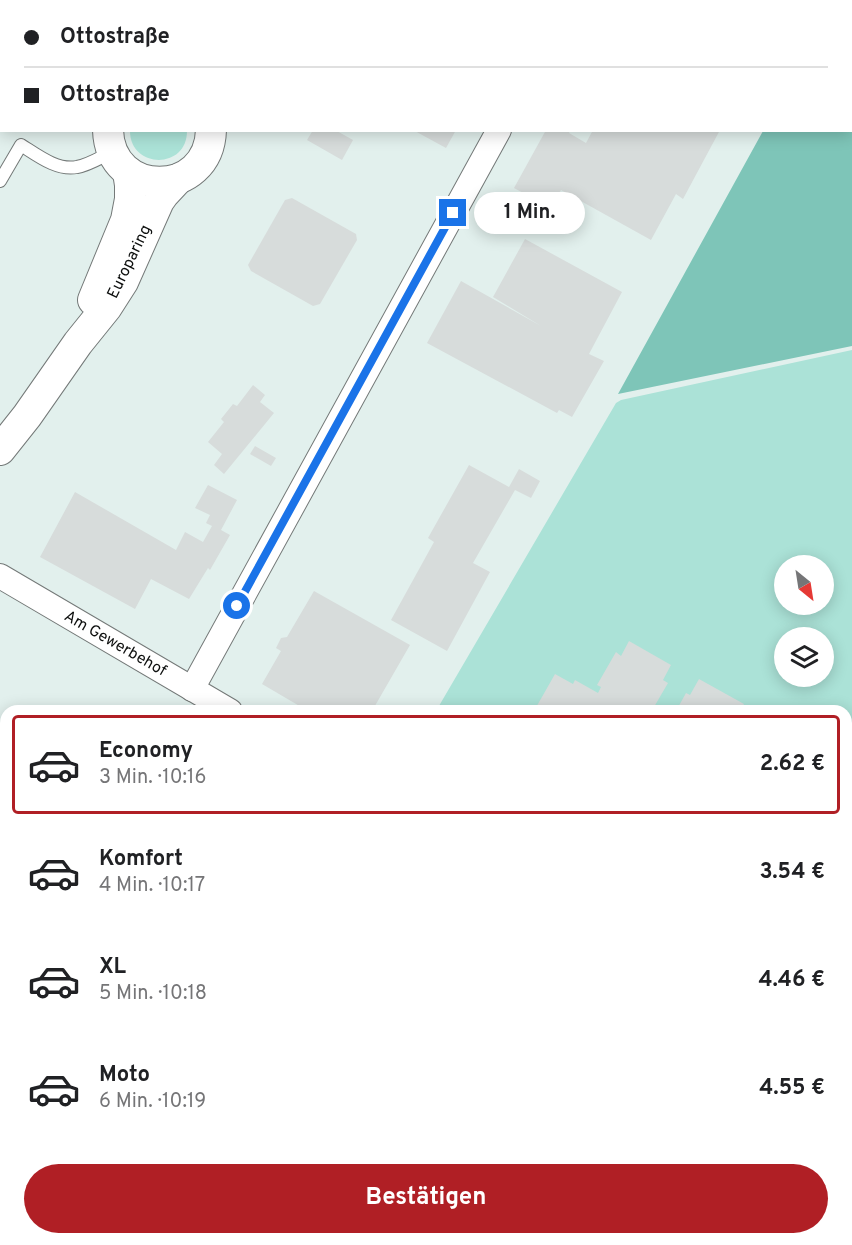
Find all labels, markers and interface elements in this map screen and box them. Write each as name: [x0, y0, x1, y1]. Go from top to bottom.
text: Ottostraße: [60, 24, 170, 51]
text: Ottostraße: [60, 82, 170, 109]
callout: 1 Min.: [474, 192, 585, 234]
route end: [439, 199, 466, 226]
text: 1 Min.: [504, 200, 555, 226]
street label: Europaring: [104, 222, 156, 302]
north arrow: [774, 555, 834, 615]
map controls: [774, 555, 834, 687]
route start: [223, 592, 250, 619]
street label: Am Gewerbehof: [60, 607, 170, 682]
button: layers: [774, 627, 834, 687]
icon: car: [27, 738, 81, 792]
text: Economy: [99, 738, 193, 765]
text: 2.62 €: [760, 751, 825, 778]
text: 3 Min. · 10:16: [99, 765, 206, 791]
icon: car: [27, 846, 81, 900]
text: Komfort: [99, 846, 183, 873]
text: 3.54 €: [759, 859, 825, 886]
text: 4 Min. · 10:17: [99, 873, 205, 899]
icon: car: [27, 954, 81, 1008]
text: XL: [99, 954, 126, 981]
text: 4.46 €: [758, 967, 825, 994]
text: 5 Min. · 10:18: [99, 981, 207, 1007]
icon: car: [27, 1062, 81, 1116]
text: Moto: [99, 1062, 150, 1089]
text: 4.55 €: [759, 1075, 825, 1102]
text: 6 Min. · 10:19: [99, 1089, 206, 1115]
button: Bestätigen: [24, 1164, 828, 1233]

